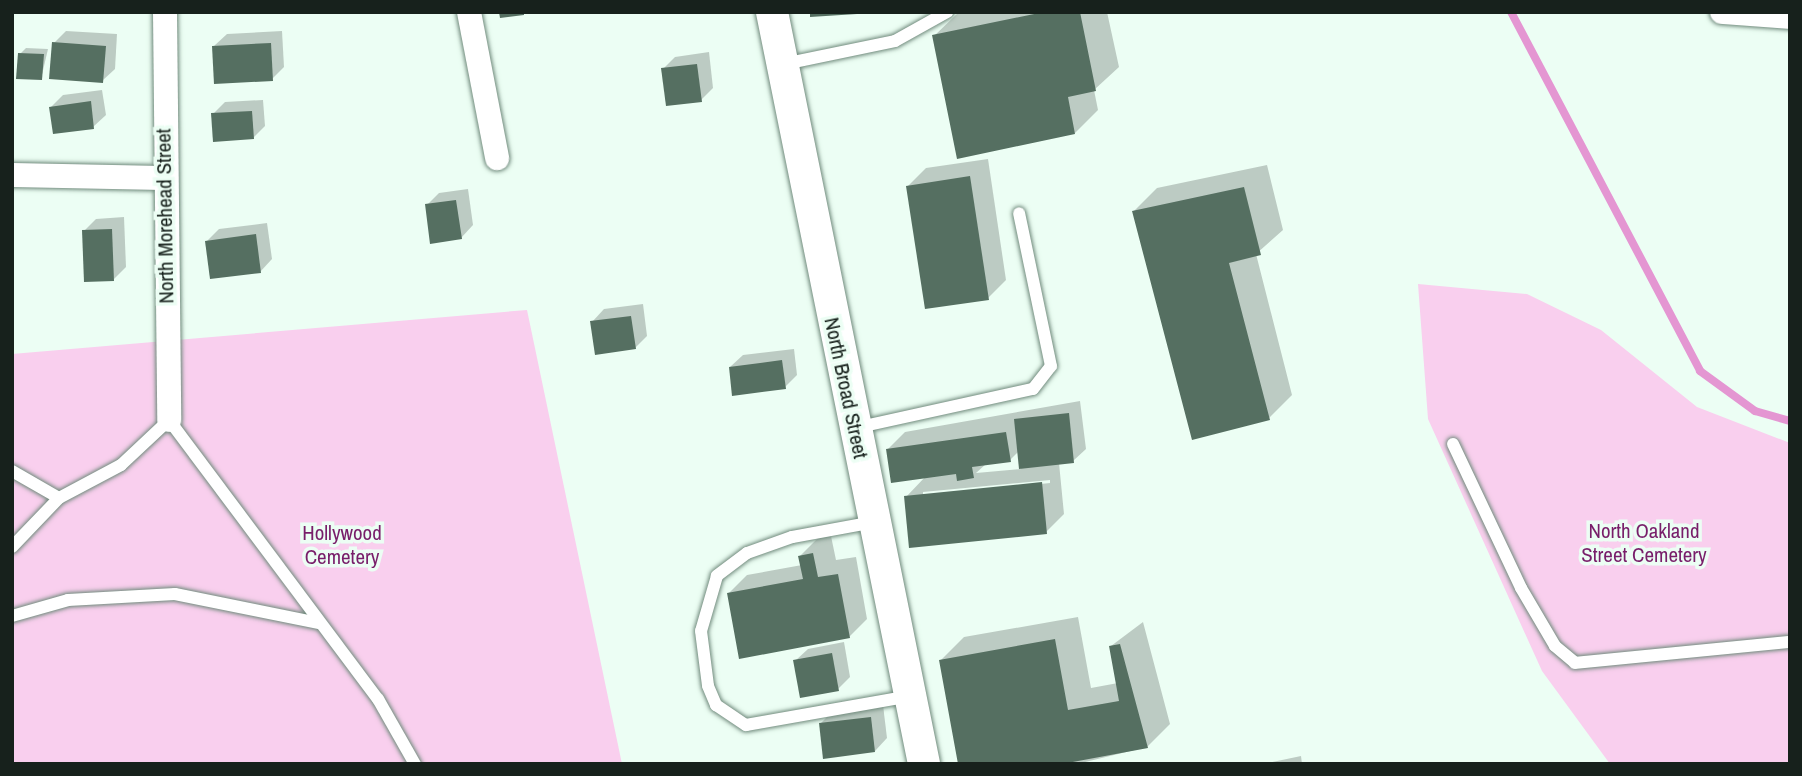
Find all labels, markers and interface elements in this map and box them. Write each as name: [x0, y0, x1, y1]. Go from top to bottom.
street label: North Morehead Street: [151, 128, 179, 304]
street label: North Broad Street: [819, 315, 873, 461]
park label: North Oakland Street Cemetery: [1581, 518, 1707, 568]
park label: Hollywood Cemetery: [302, 520, 382, 570]

